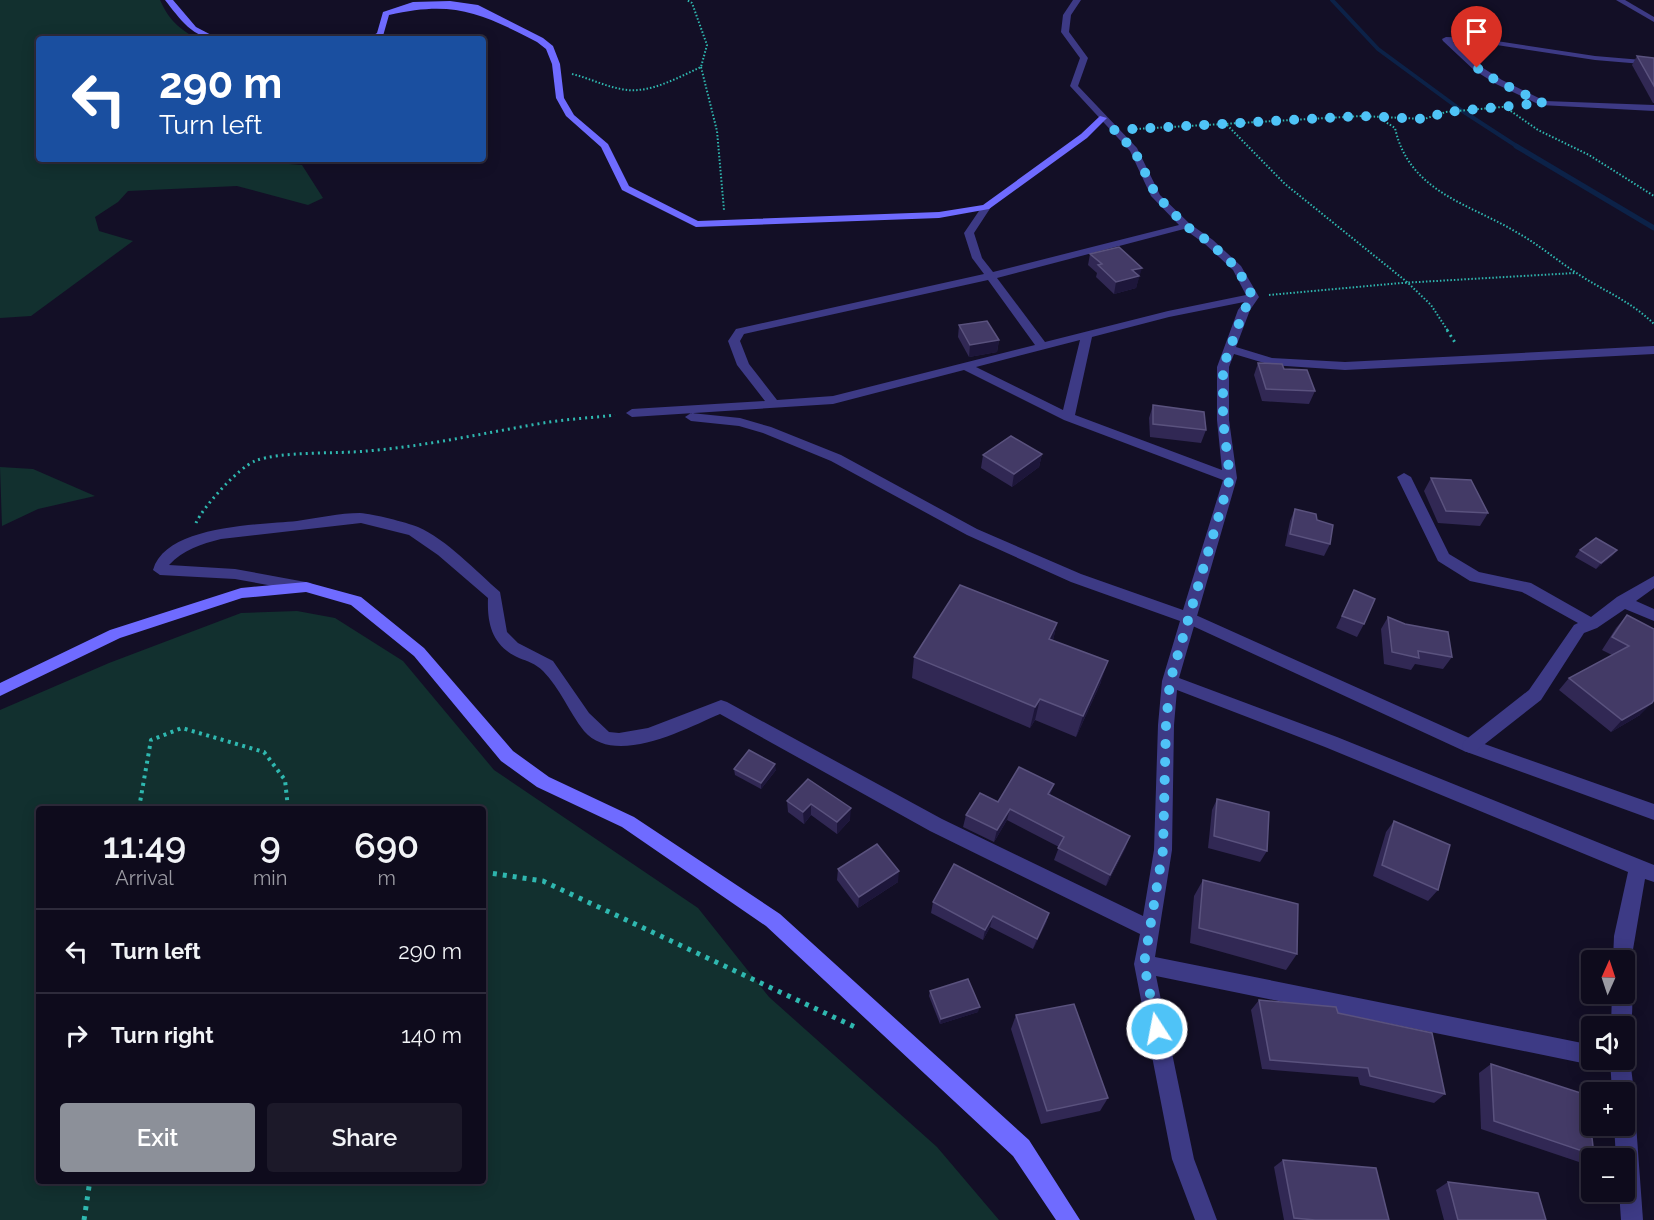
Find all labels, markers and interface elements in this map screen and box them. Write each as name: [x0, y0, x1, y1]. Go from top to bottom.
pin: [1451, 6, 1502, 68]
icon: arrive: [1460, 15, 1493, 48]
text: 290 m: [159, 59, 282, 108]
icon: left: [60, 60, 138, 138]
text: Turn left: [159, 109, 262, 140]
text: 11:49: [103, 824, 186, 866]
text: 9: [260, 824, 281, 866]
text: 690: [354, 824, 419, 866]
text: Arrival: [115, 866, 174, 890]
text: min: [253, 866, 287, 890]
text: m: [377, 866, 396, 890]
icon: left: [60, 935, 93, 968]
text: Turn left: [111, 938, 201, 964]
text: 290 m: [398, 938, 462, 964]
north arrow: [1581, 950, 1635, 1004]
map controls: [1581, 950, 1635, 1202]
position arrow: [1125, 997, 1189, 1061]
button: sound: [1581, 1016, 1635, 1070]
icon: right: [60, 1019, 93, 1052]
text: Turn right: [111, 1022, 214, 1048]
text: 140 m: [401, 1022, 462, 1048]
button: +: [1581, 1082, 1635, 1136]
button: Exit: [60, 1103, 255, 1172]
button: Share: [267, 1103, 462, 1172]
button: −: [1581, 1148, 1635, 1202]

